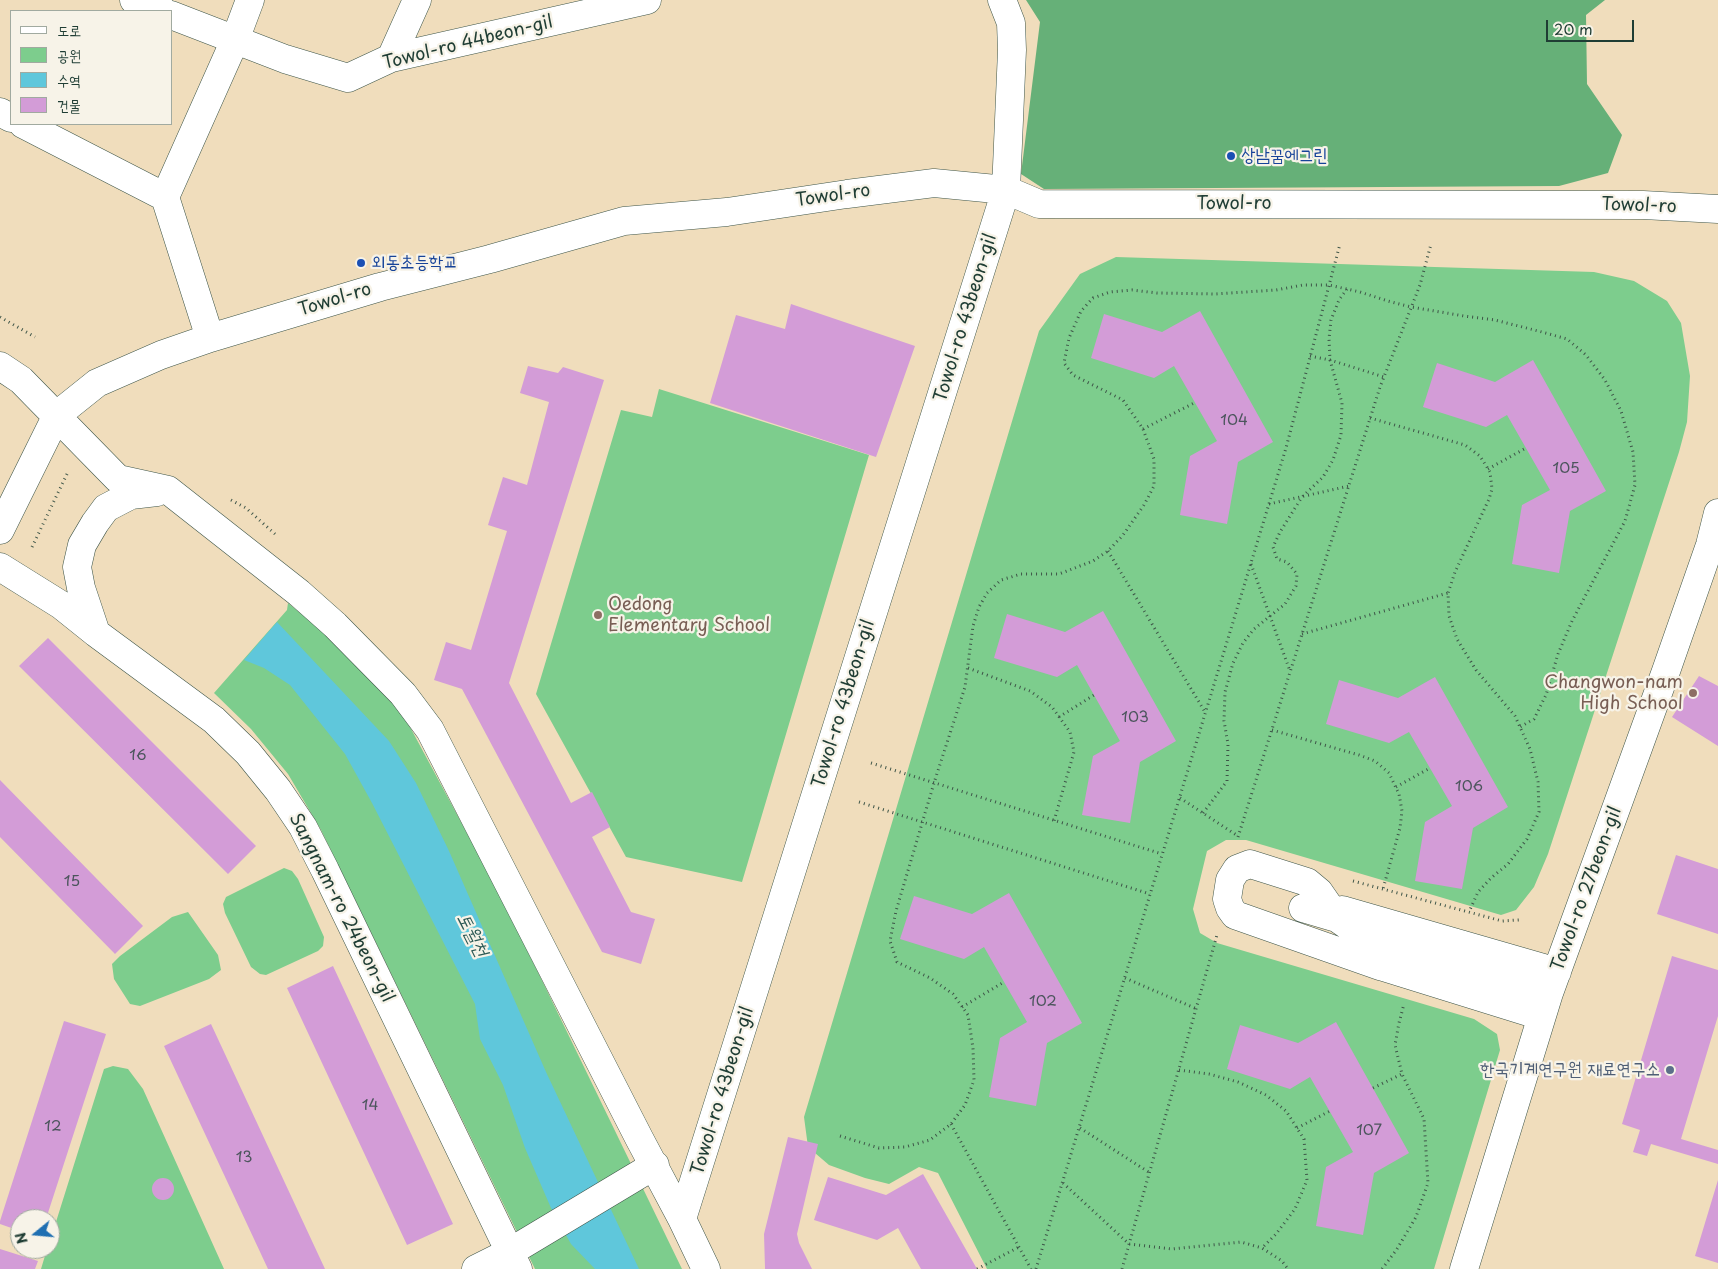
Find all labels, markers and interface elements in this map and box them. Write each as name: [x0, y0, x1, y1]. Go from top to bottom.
legend: [10, 10, 172, 125]
scale bar: [1548, 10, 1636, 42]
street label: Towol-ro 44beon-gil: [381, 11, 555, 75]
text: 20 m: [1554, 17, 1593, 40]
text: 도로: [57, 18, 81, 41]
text: 공원: [57, 43, 81, 66]
text: 수역: [57, 68, 81, 91]
text: 건물: [57, 93, 81, 116]
place label: 상남꿈에그린: [1241, 145, 1328, 167]
marker: 상남꿈에그린: [1225, 150, 1237, 162]
street label: Towol-ro: [794, 180, 872, 212]
street label: Towol-ro: [1196, 193, 1272, 215]
street label: Towol-ro: [1601, 194, 1677, 218]
street label: Towol-ro 43beon-gil: [930, 231, 1002, 405]
place label: 외동초등학교: [371, 252, 458, 274]
marker: 외동초등학교: [355, 257, 367, 269]
street label: Towol-ro: [296, 279, 374, 321]
house number: 104: [1220, 412, 1248, 430]
house number: 105: [1552, 460, 1580, 478]
place label: Oedong Elementary School: [608, 594, 770, 636]
marker: Oedong Elementary School: [592, 609, 604, 621]
street label: Towol-ro 43beon-gil: [808, 617, 880, 791]
place label: Changwon-nam High School: [1544, 672, 1683, 714]
marker: Changwon-nam High School: [1687, 687, 1699, 699]
house number: 103: [1121, 709, 1149, 727]
house number: 16: [129, 747, 147, 765]
house number: 106: [1455, 778, 1483, 796]
street label: Towol-ro 27beon-gil: [1547, 804, 1627, 974]
street label: Sangnam-ro 24beon-gil: [284, 810, 398, 1006]
house number: 15: [64, 873, 80, 891]
water label: 토월천: [451, 909, 493, 961]
house number: 102: [1029, 993, 1057, 1011]
street label: Towol-ro 43beon-gil: [687, 1004, 759, 1178]
place label: 한국기계연구원 재료연구소: [1480, 1059, 1660, 1081]
marker: 한국기계연구원 재료연구소: [1664, 1064, 1676, 1076]
house number: 14: [362, 1097, 378, 1115]
house number: 12: [44, 1118, 62, 1136]
house number: 107: [1356, 1122, 1382, 1140]
house number: 13: [236, 1149, 252, 1167]
north arrow: [10, 1209, 60, 1259]
text: N: [9, 1230, 33, 1247]

